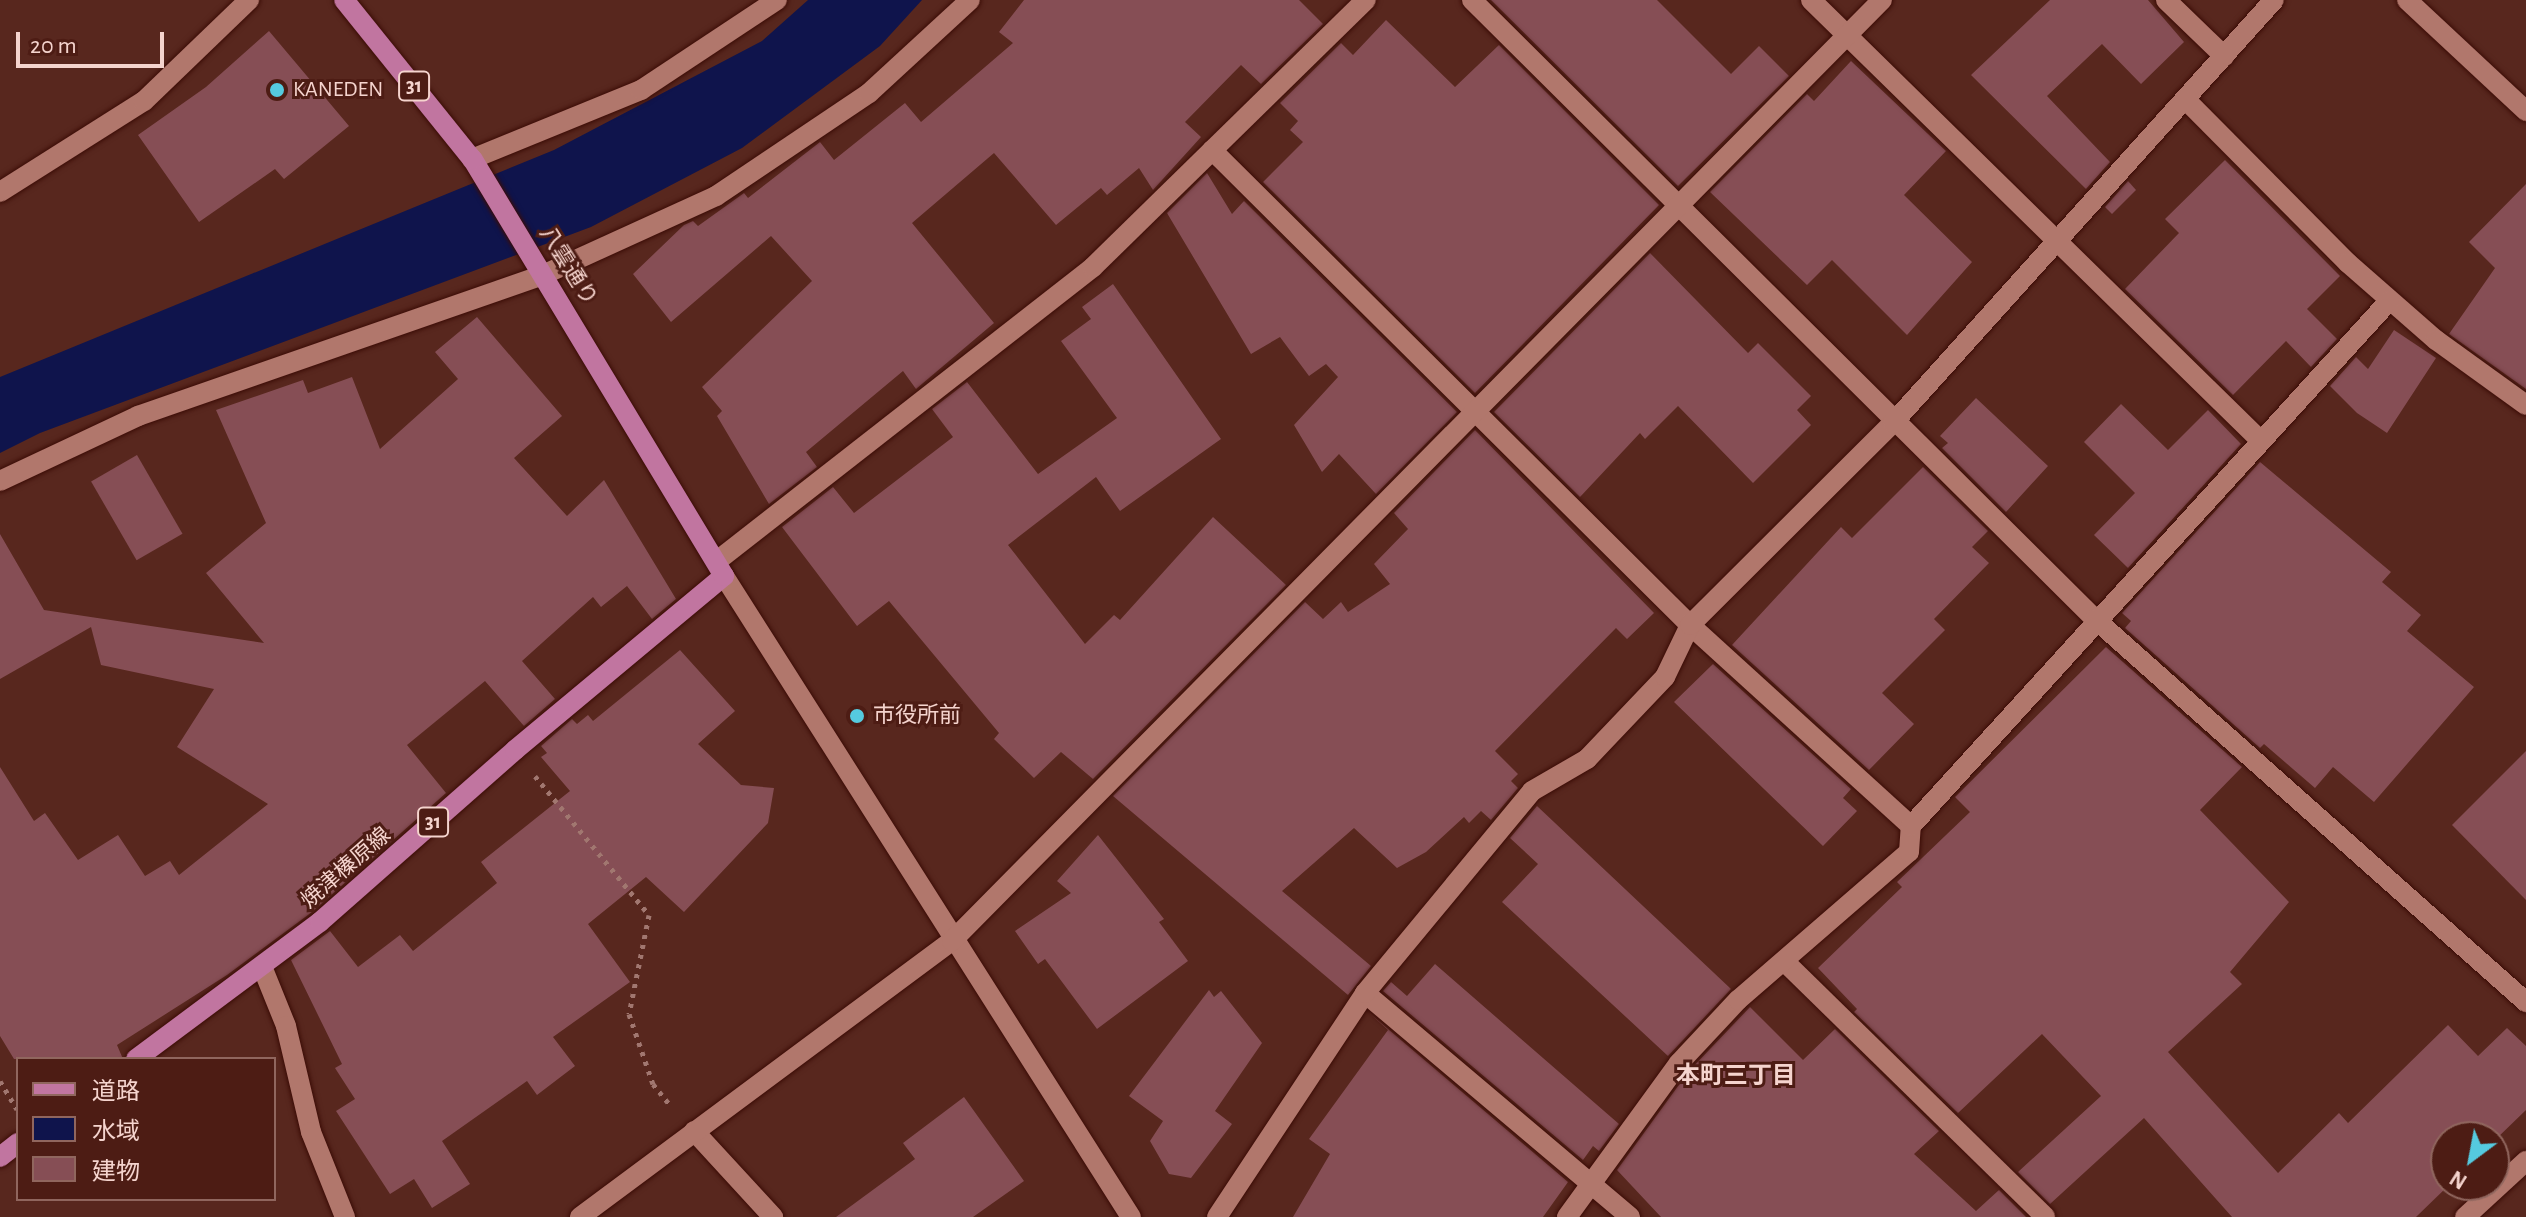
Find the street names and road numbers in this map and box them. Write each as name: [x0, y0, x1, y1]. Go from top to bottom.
road number: 31: [398, 70, 430, 102]
street label: 八雲通り: [533, 222, 603, 310]
road number: 31: [417, 806, 449, 838]
street label: 焼津榛原線: [296, 822, 396, 914]

